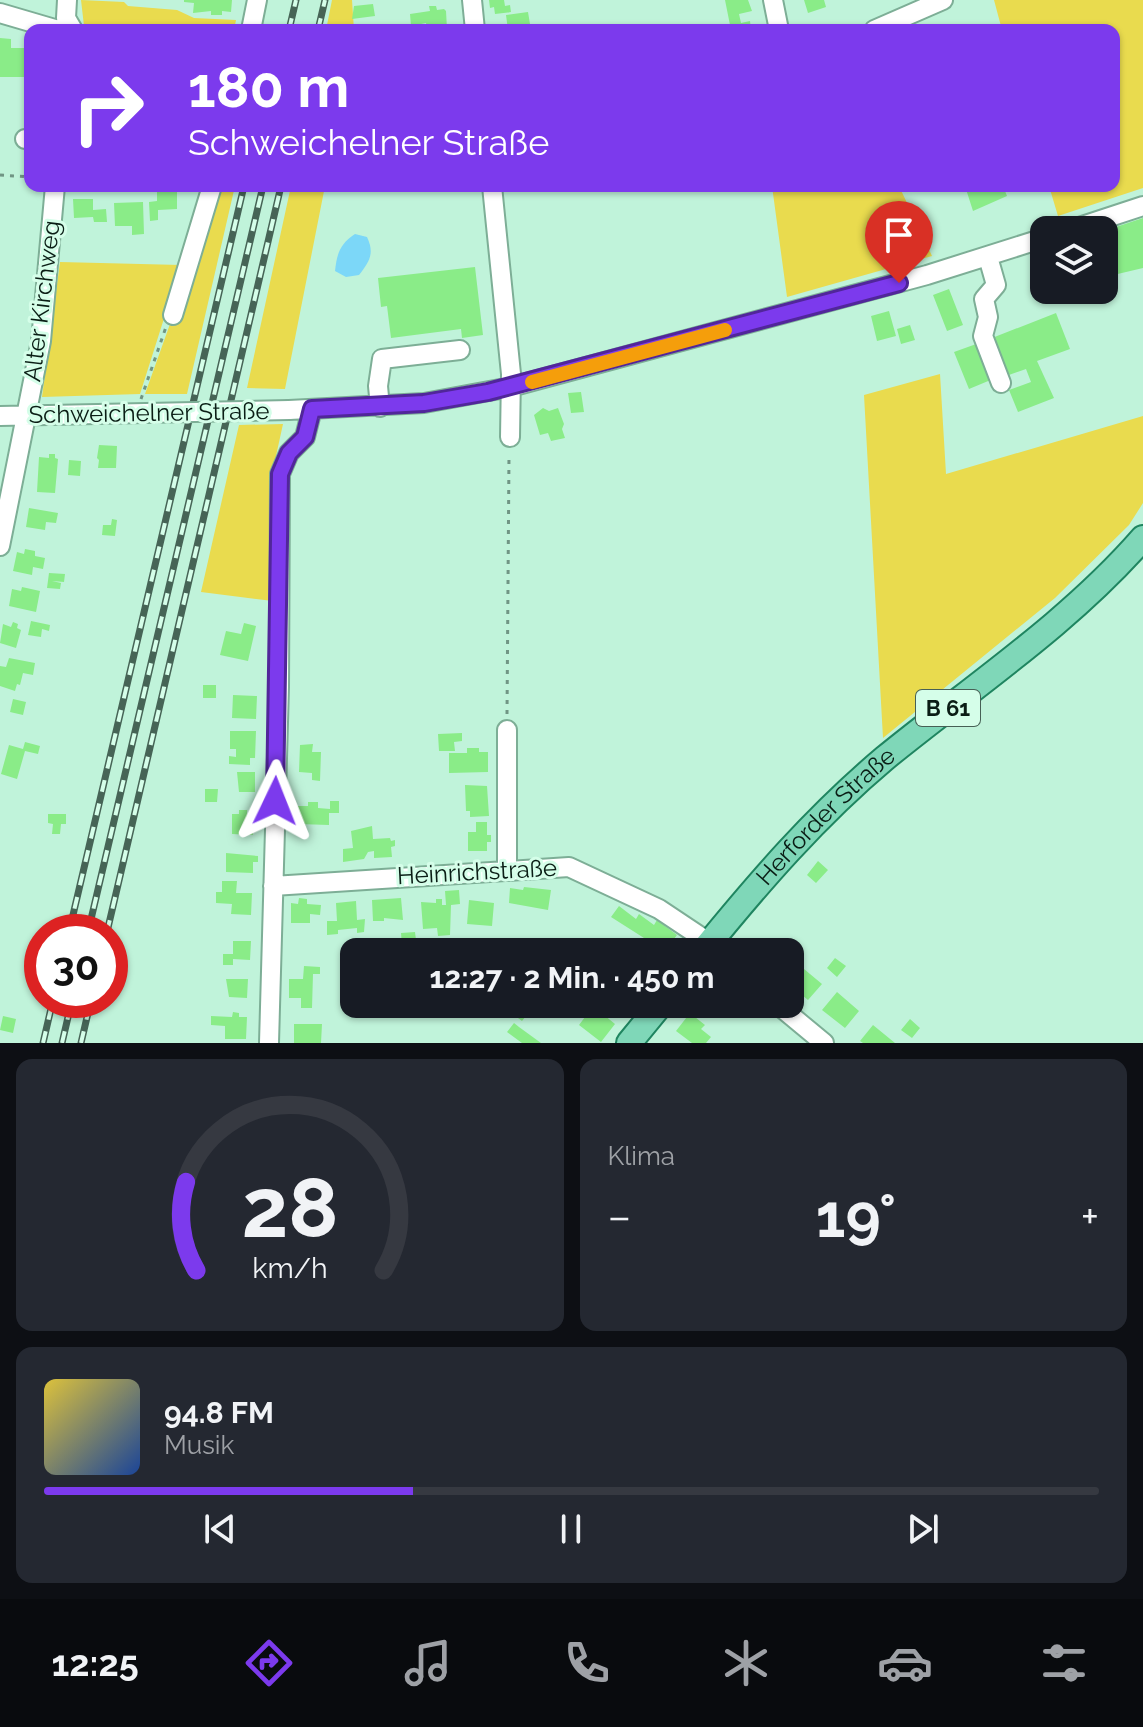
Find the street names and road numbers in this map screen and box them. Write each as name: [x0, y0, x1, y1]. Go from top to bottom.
street label: Alter Kirchweg: [17, 219, 66, 383]
street label: Schweichelner Straße: [28, 396, 270, 429]
road number: B 61: [916, 690, 980, 726]
street label: Herforder Straße: [750, 741, 901, 891]
street label: Heinrichstraße: [396, 853, 558, 890]

